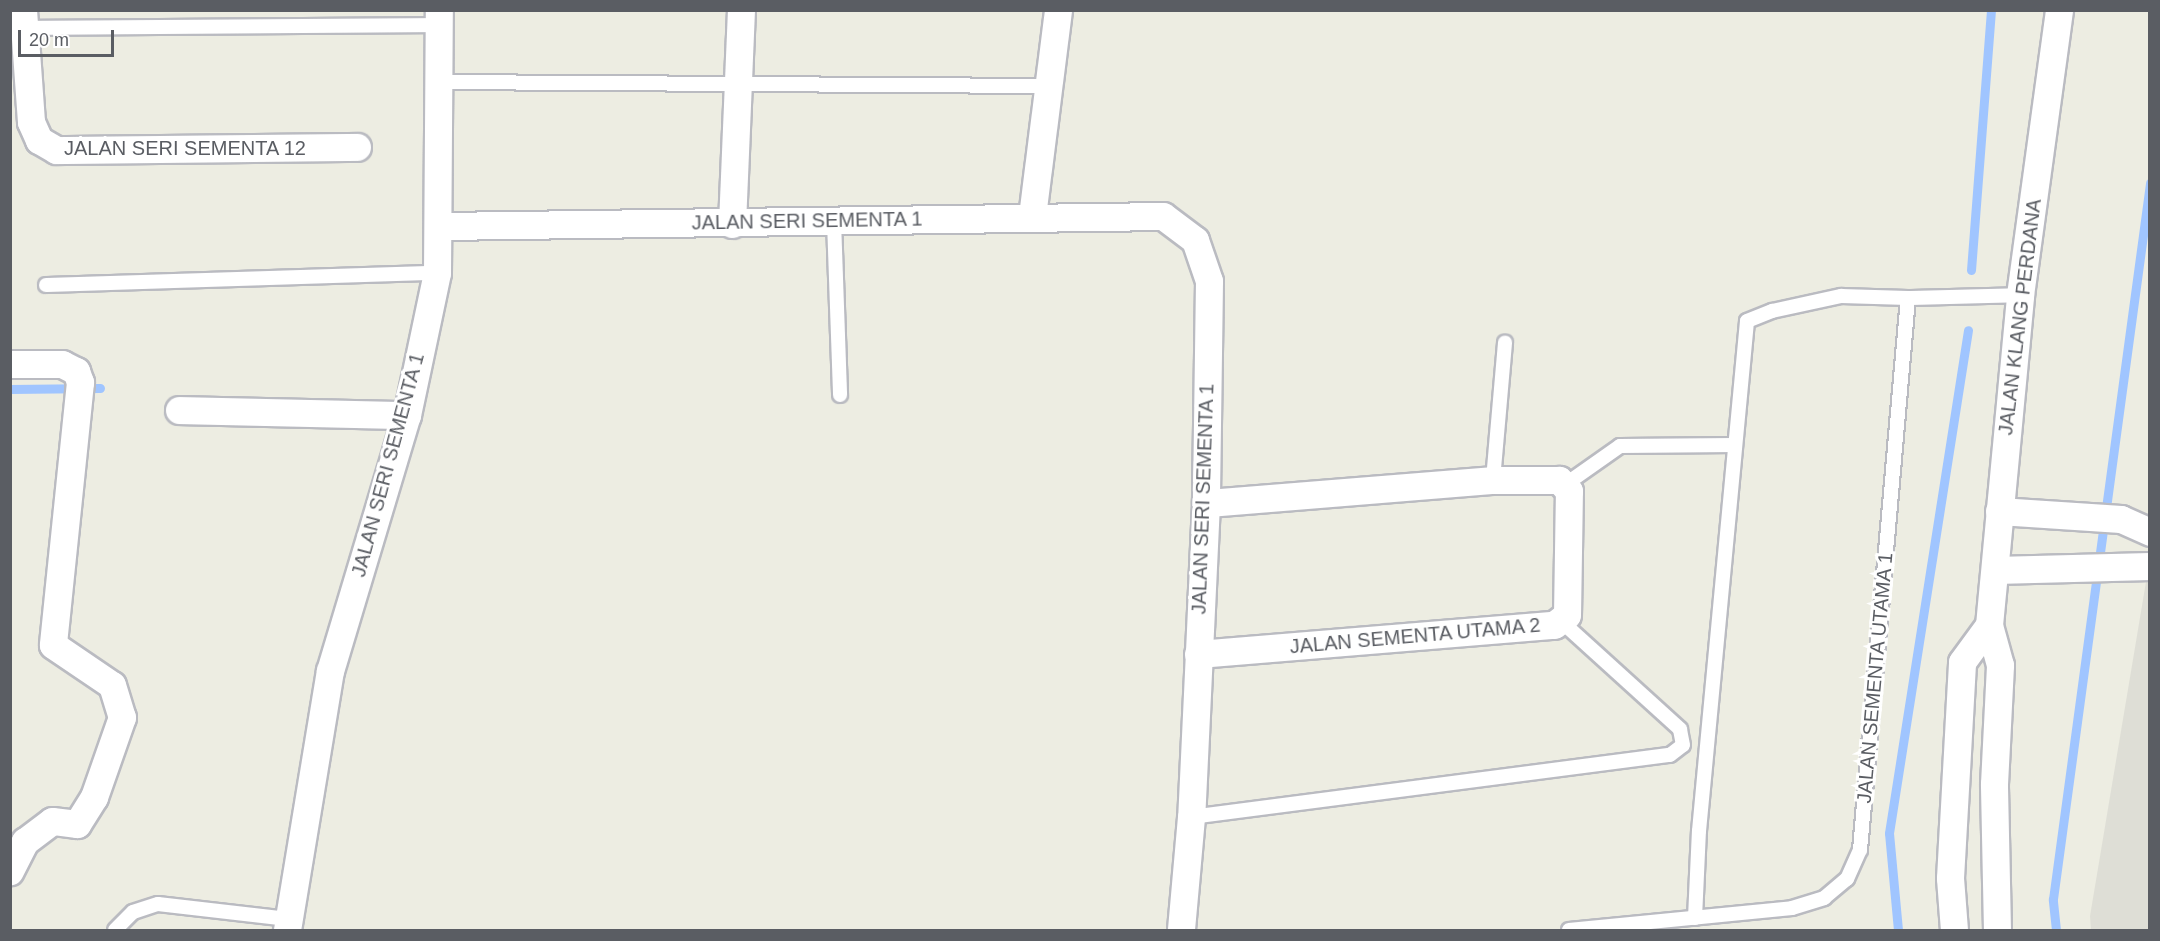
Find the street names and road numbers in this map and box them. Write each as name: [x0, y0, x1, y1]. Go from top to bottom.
street label: JALAN SERI SEMENTA 12: [63, 136, 307, 160]
street label: JALAN KLANG PERDANA: [1994, 197, 2046, 437]
street label: JALAN SERI SEMENTA 1: [691, 207, 923, 235]
street label: JALAN SERI SEMENTA 1: [346, 350, 430, 580]
street label: JALAN SERI SEMENTA 1: [1187, 383, 1219, 615]
street label: JALAN SEMENTA UTAMA 1: [1852, 551, 1898, 805]
street label: JALAN SEMENTA UTAMA 2: [1288, 613, 1542, 659]

